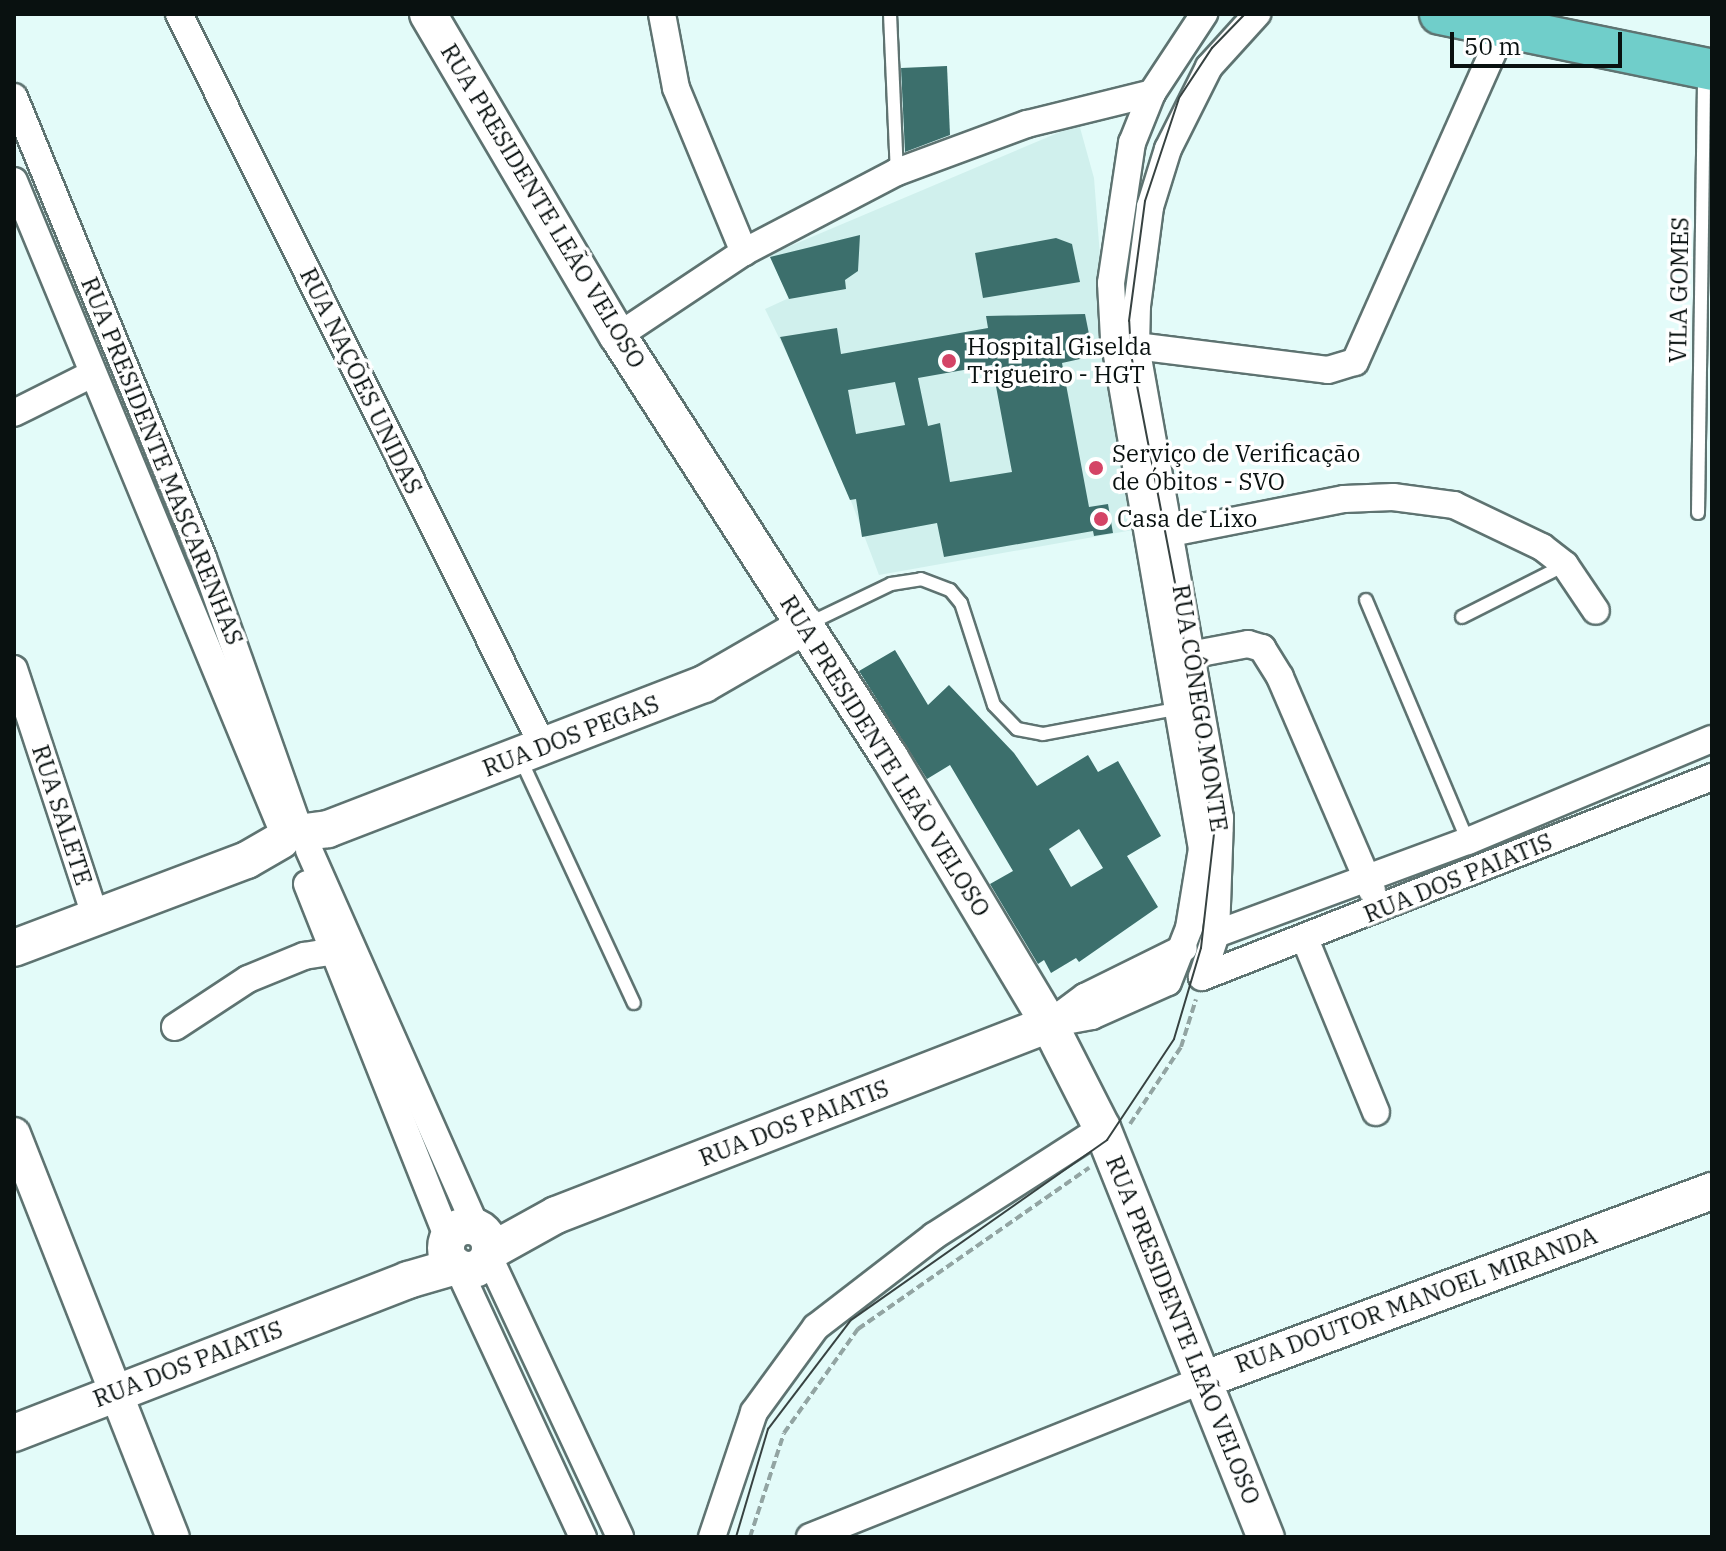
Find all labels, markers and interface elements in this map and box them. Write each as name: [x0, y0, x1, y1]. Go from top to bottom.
scale bar: [1454, 16, 1626, 66]
text: 50 m: [1464, 30, 1521, 62]
street label: RUA PRESIDENTE LEÃO VELOSO: [435, 39, 651, 373]
street label: VILA GOMES: [1663, 217, 1695, 363]
street label: RUA NAÇÕES UNIDAS: [294, 263, 428, 499]
street label: RUA PRESIDENTE MASCARENHAS: [75, 273, 249, 649]
place label: Hospital Giselda Trigueiro - HGT: [967, 333, 1152, 389]
marker: Hospital Giselda Trigueiro - HGT: [938, 350, 960, 372]
place label: Serviço de Verificação de Óbitos - SVO: [1112, 440, 1360, 496]
marker: Serviço de Verificação de Óbitos - SVO: [1087, 459, 1105, 477]
place label: Casa de Lixo: [1117, 505, 1257, 533]
marker: Casa de Lixo: [1092, 510, 1110, 528]
street label: RUA CÔNEGO MONTE: [1166, 582, 1234, 834]
street label: RUA PRESIDENTE LEÃO VELOSO: [774, 590, 996, 922]
street label: RUA DOS PEGAS: [479, 689, 663, 783]
street label: RUA SALETE: [26, 741, 98, 889]
street label: RUA DOS PAIATIS: [1359, 827, 1557, 929]
street label: RUA DOS PAIATIS: [695, 1074, 893, 1172]
street label: RUA PRESIDENTE LEÃO VELOSO: [1100, 1152, 1266, 1508]
street label: RUA DOUTOR MANOEL MIRANDA: [1231, 1221, 1601, 1379]
street label: RUA DOS PAIATIS: [89, 1315, 287, 1413]

